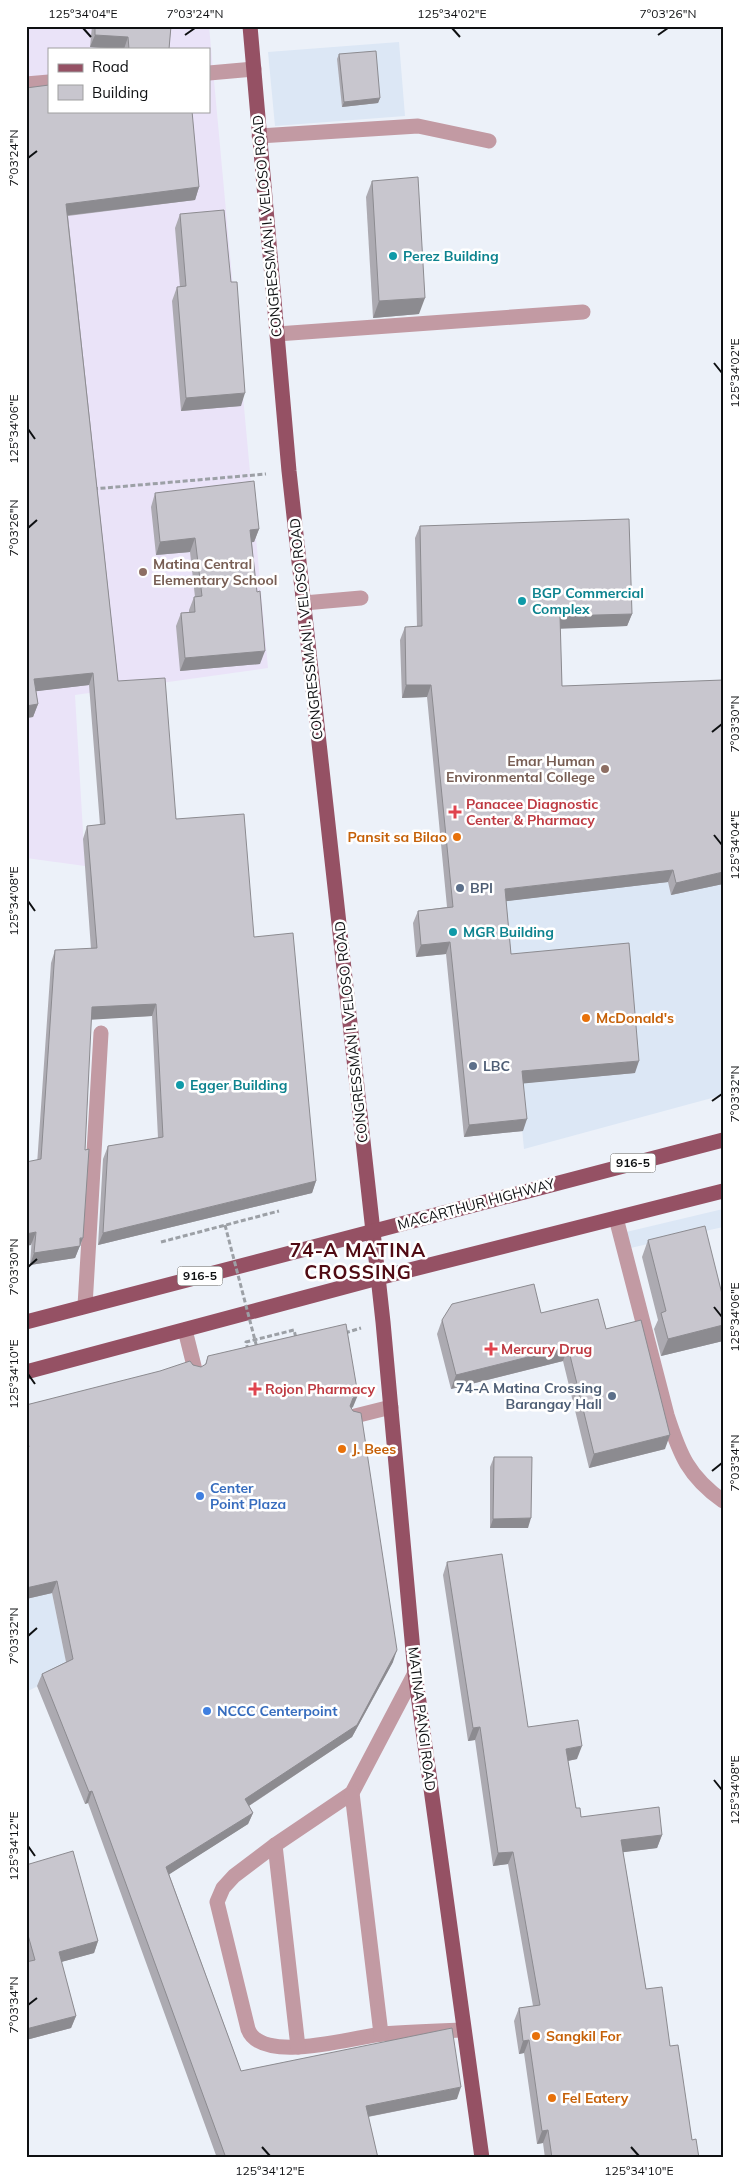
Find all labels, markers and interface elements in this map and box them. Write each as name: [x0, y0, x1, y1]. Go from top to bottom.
text: 125°34'04"E: [48, 6, 118, 21]
text: 7°03'24"N: [167, 6, 223, 21]
text: 125°34'02"E: [417, 6, 487, 21]
text: 7°03'26"N: [640, 6, 696, 21]
legend: [48, 48, 210, 112]
text: Road: [92, 57, 129, 76]
text: Building: [92, 83, 148, 102]
street label: CONGRESSMAN I. VELOSO ROAD: [248, 114, 286, 338]
text: 7°03'24"N: [6, 130, 21, 186]
place label: Perez Building: [403, 247, 499, 265]
marker: Perez Building: [387, 250, 399, 262]
text: 125°34'02"E: [727, 338, 742, 408]
text: 125°34'06"E: [6, 394, 21, 464]
text: 7°03'26"N: [6, 500, 21, 556]
street label: CONGRESSMAN I. VELOSO ROAD: [285, 517, 327, 741]
place label: Matina Central Elementary School: [153, 555, 277, 589]
marker: Matina Central Elementary School: [137, 566, 149, 578]
place label: BGP Commercial Complex: [532, 584, 644, 618]
marker: BGP Commercial Complex: [516, 595, 528, 607]
text: 7°03'30"N: [727, 696, 742, 752]
place label: Emar Human Environmental College: [446, 752, 595, 786]
marker: Emar Human Environmental College: [599, 763, 611, 775]
place label: Panacee Diagnostic Center & Pharmacy: [466, 795, 598, 829]
marker: Panacee Diagnostic Center & Pharmacy: [448, 805, 462, 819]
text: 125°34'04"E: [727, 810, 742, 880]
place label: Pansit sa Bilao: [348, 828, 447, 846]
marker: Pansit sa Bilao: [451, 831, 463, 843]
text: 125°34'08"E: [6, 866, 21, 936]
place label: BPI: [470, 879, 493, 897]
marker: BPI: [454, 882, 466, 894]
street label: CONGRESSMAN I. VELOSO ROAD: [330, 920, 372, 1144]
place label: MGR Building: [463, 923, 554, 941]
marker: MGR Building: [447, 926, 459, 938]
place label: McDonald's: [596, 1009, 674, 1027]
marker: McDonald's: [580, 1012, 592, 1024]
place label: LBC: [483, 1057, 510, 1075]
marker: LBC: [467, 1060, 479, 1072]
text: 7°03'32"N: [727, 1066, 742, 1122]
place label: Egger Building: [190, 1076, 288, 1094]
marker: Egger Building: [174, 1079, 186, 1091]
road number: 916-5: [610, 1154, 656, 1172]
street label: MACARTHUR HIGHWAY: [395, 1174, 557, 1234]
district label: 74-A MATINA CROSSING: [290, 1238, 426, 1284]
text: 7°03'30"N: [6, 1239, 21, 1295]
road number: 916-5: [178, 1266, 222, 1285]
text: 125°34'06"E: [727, 1282, 742, 1352]
text: 125°34'10"E: [6, 1339, 21, 1409]
place label: Mercury Drug: [501, 1340, 592, 1358]
marker: Mercury Drug: [485, 1343, 497, 1355]
place label: 74-A Matina Crossing Barangay Hall: [456, 1379, 602, 1413]
place label: Rojon Pharmacy: [265, 1380, 376, 1398]
marker: Rojon Pharmacy: [249, 1383, 261, 1395]
marker: 74-A Matina Crossing Barangay Hall: [606, 1390, 618, 1402]
text: 7°03'34"N: [727, 1435, 742, 1491]
place label: J. Bees: [352, 1440, 396, 1458]
marker: J. Bees: [336, 1443, 348, 1455]
place label: Center Point Plaza: [210, 1479, 286, 1513]
marker: Center Point Plaza: [194, 1490, 206, 1502]
text: 7°03'32"N: [6, 1608, 21, 1664]
street label: MATINA PANGI ROAD: [404, 1646, 440, 1792]
place label: NCCC Centerpoint: [217, 1702, 338, 1720]
marker: NCCC Centerpoint: [201, 1705, 213, 1717]
text: 125°34'08"E: [727, 1755, 742, 1825]
text: 125°34'12"E: [6, 1811, 21, 1881]
text: 7°03'34"N: [6, 1977, 21, 2033]
place label: Sangkil For: [546, 2027, 622, 2045]
marker: Sangkil For: [530, 2030, 542, 2042]
place label: Fel Eatery: [562, 2089, 629, 2107]
marker: Fel Eatery: [546, 2092, 558, 2104]
text: 125°34'12"E: [235, 2163, 305, 2178]
text: 125°34'10"E: [604, 2163, 674, 2178]

